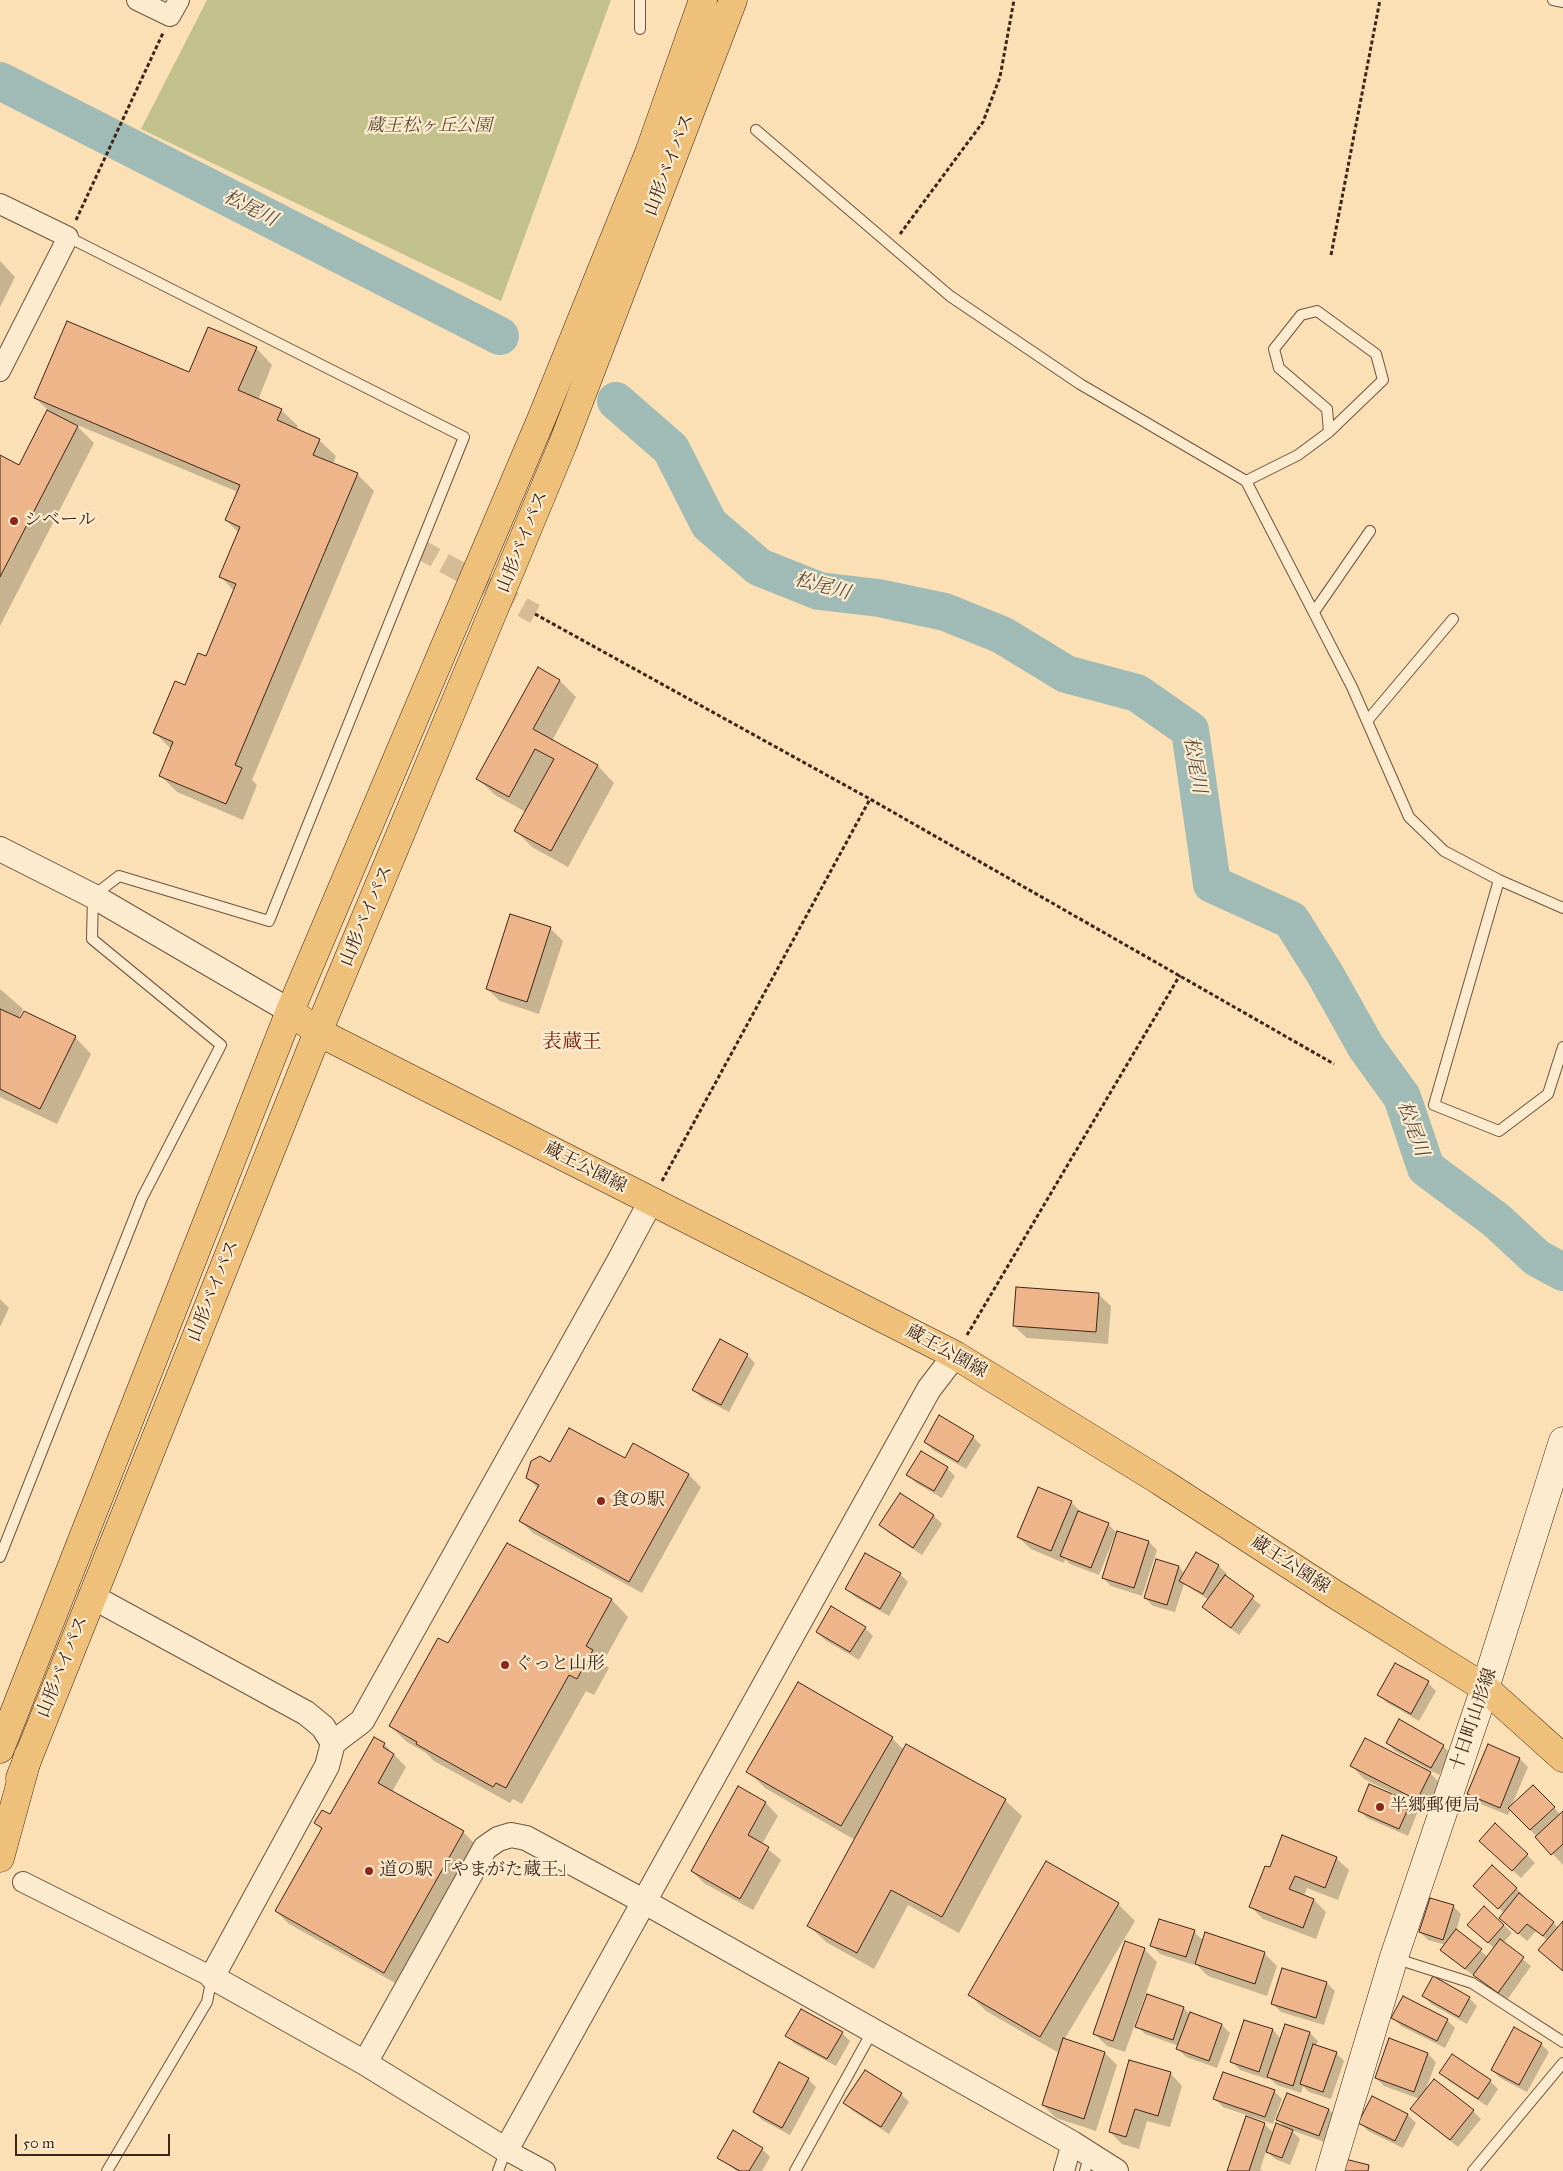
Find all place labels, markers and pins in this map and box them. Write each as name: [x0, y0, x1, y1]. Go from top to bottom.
place label: シベール: [24, 510, 96, 532]
marker: シベール: [8, 515, 20, 527]
place label: 食の駅: [611, 1490, 665, 1512]
marker: 食の駅: [595, 1495, 607, 1507]
place label: ぐっと山形: [515, 1654, 605, 1676]
marker: ぐっと山形: [499, 1659, 511, 1671]
place label: 半郷郵便局: [1390, 1796, 1480, 1818]
marker: 半郷郵便局: [1374, 1801, 1386, 1813]
place label: 道の駅「やまがた蔵王」: [379, 1860, 577, 1882]
marker: 道の駅「やまがた蔵王」: [363, 1865, 375, 1877]

